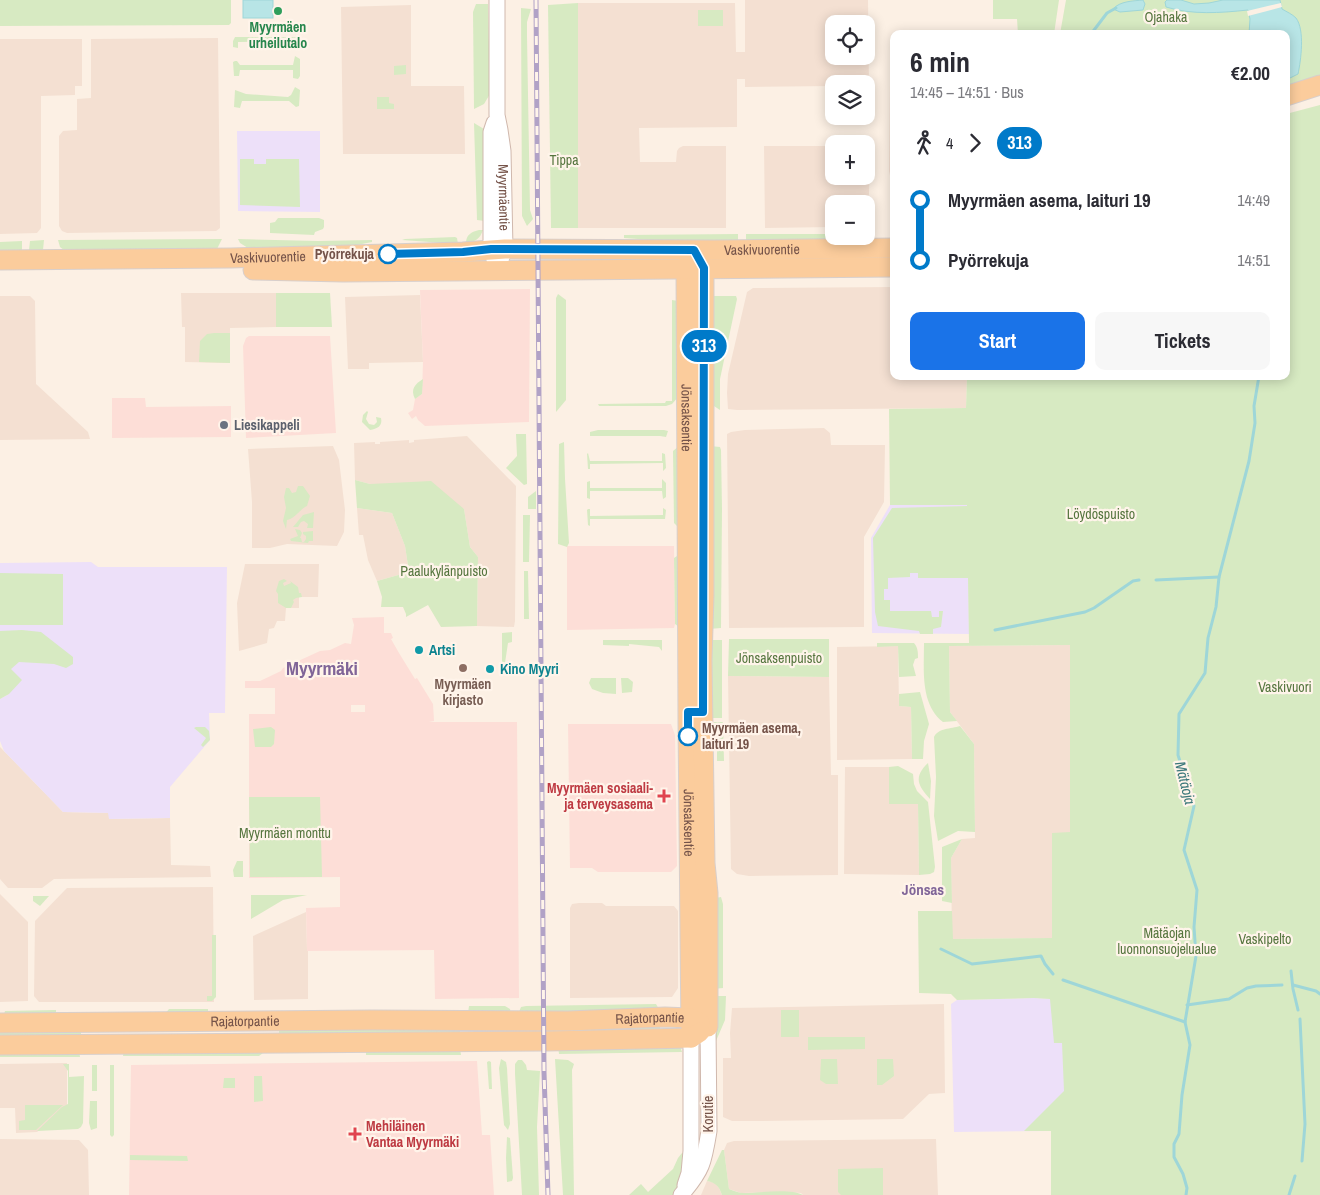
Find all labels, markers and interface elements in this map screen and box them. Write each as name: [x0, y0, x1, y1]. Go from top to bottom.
marker: Myyrmäen urheilutalo: [272, 5, 284, 17]
park label: Ojahaka: [1145, 8, 1188, 26]
map controls: [825, 15, 875, 245]
button: locate: [825, 15, 875, 65]
place label: Myyrmäen urheilutalo: [249, 18, 307, 52]
text: 6 min: [910, 43, 970, 81]
text: €2.00: [1231, 60, 1270, 86]
button: layers: [825, 75, 875, 125]
text: 14:45 – 14:51 · Bus: [910, 81, 1024, 103]
icon: walk: [910, 129, 938, 157]
icon: forward: [961, 129, 989, 157]
text: 313: [1007, 130, 1032, 155]
text: 4: [946, 132, 953, 154]
button: +: [825, 135, 875, 185]
park label: Tippa: [549, 151, 579, 169]
street label: Myyrmäentie: [494, 164, 514, 231]
text: Myyrmäen asema, laituri 19: [948, 187, 1151, 213]
text: 14:49: [1237, 189, 1270, 211]
button: −: [825, 195, 875, 245]
street label: Vaskivuorentie: [724, 240, 800, 259]
marker: Pyörrekuja: [378, 244, 398, 264]
place label: Pyörrekuja: [315, 245, 375, 263]
street label: Vaskivuorentie: [230, 247, 306, 267]
text: Pyörrekuja: [948, 247, 1029, 273]
text: 14:51: [1237, 249, 1270, 271]
button: Start: [910, 312, 1085, 370]
button: Tickets: [1095, 312, 1270, 370]
line badge: 313: [675, 330, 733, 362]
text: 313: [692, 333, 716, 358]
street label: Jönsaksentie: [678, 384, 696, 452]
place label: Liesikappeli: [234, 416, 300, 434]
marker: Liesikappeli: [218, 419, 230, 431]
park label: Löydöspuisto: [1067, 505, 1135, 523]
park label: Paalukylänpuisto: [400, 562, 488, 580]
place label: Artsi: [429, 641, 455, 659]
marker: Artsi: [413, 644, 425, 656]
park label: Jönsaksenpuisto: [736, 649, 822, 667]
district label: Myyrmäki: [286, 655, 358, 681]
place label: Kino Myyri: [500, 660, 559, 678]
marker: Myyrmäen kirjasto: [457, 662, 469, 674]
marker: Kino Myyri: [484, 663, 496, 675]
place label: Myyrmäen kirjasto: [435, 675, 491, 709]
park label: Vaskivuori: [1258, 678, 1312, 696]
place label: Myyrmäen asema, laituri 19: [702, 719, 801, 753]
marker: Myyrmäen asema, laituri 19: [678, 726, 698, 746]
water label: Mätäoja: [1170, 759, 1201, 807]
place label: Myyrmäen sosiaali- ja terveysasema: [547, 779, 654, 813]
marker: Myyrmäen sosiaali- ja terveysasema: [657, 789, 671, 803]
street label: Jönsaksentie: [680, 789, 698, 857]
park label: Myyrmäen monttu: [239, 824, 331, 842]
district label: Jönsas: [902, 879, 944, 900]
park label: Mätäojan luonnonsuojelualue: [1118, 924, 1216, 958]
park label: Vaskipelto: [1239, 930, 1291, 948]
street label: Rajatorpantie: [615, 1008, 685, 1028]
street label: Rajatorpantie: [210, 1012, 280, 1030]
street label: Korutie: [699, 1095, 717, 1133]
place label: Mehiläinen Vantaa Myyrmäki: [366, 1117, 459, 1151]
marker: Mehiläinen Vantaa Myyrmäki: [348, 1127, 362, 1141]

